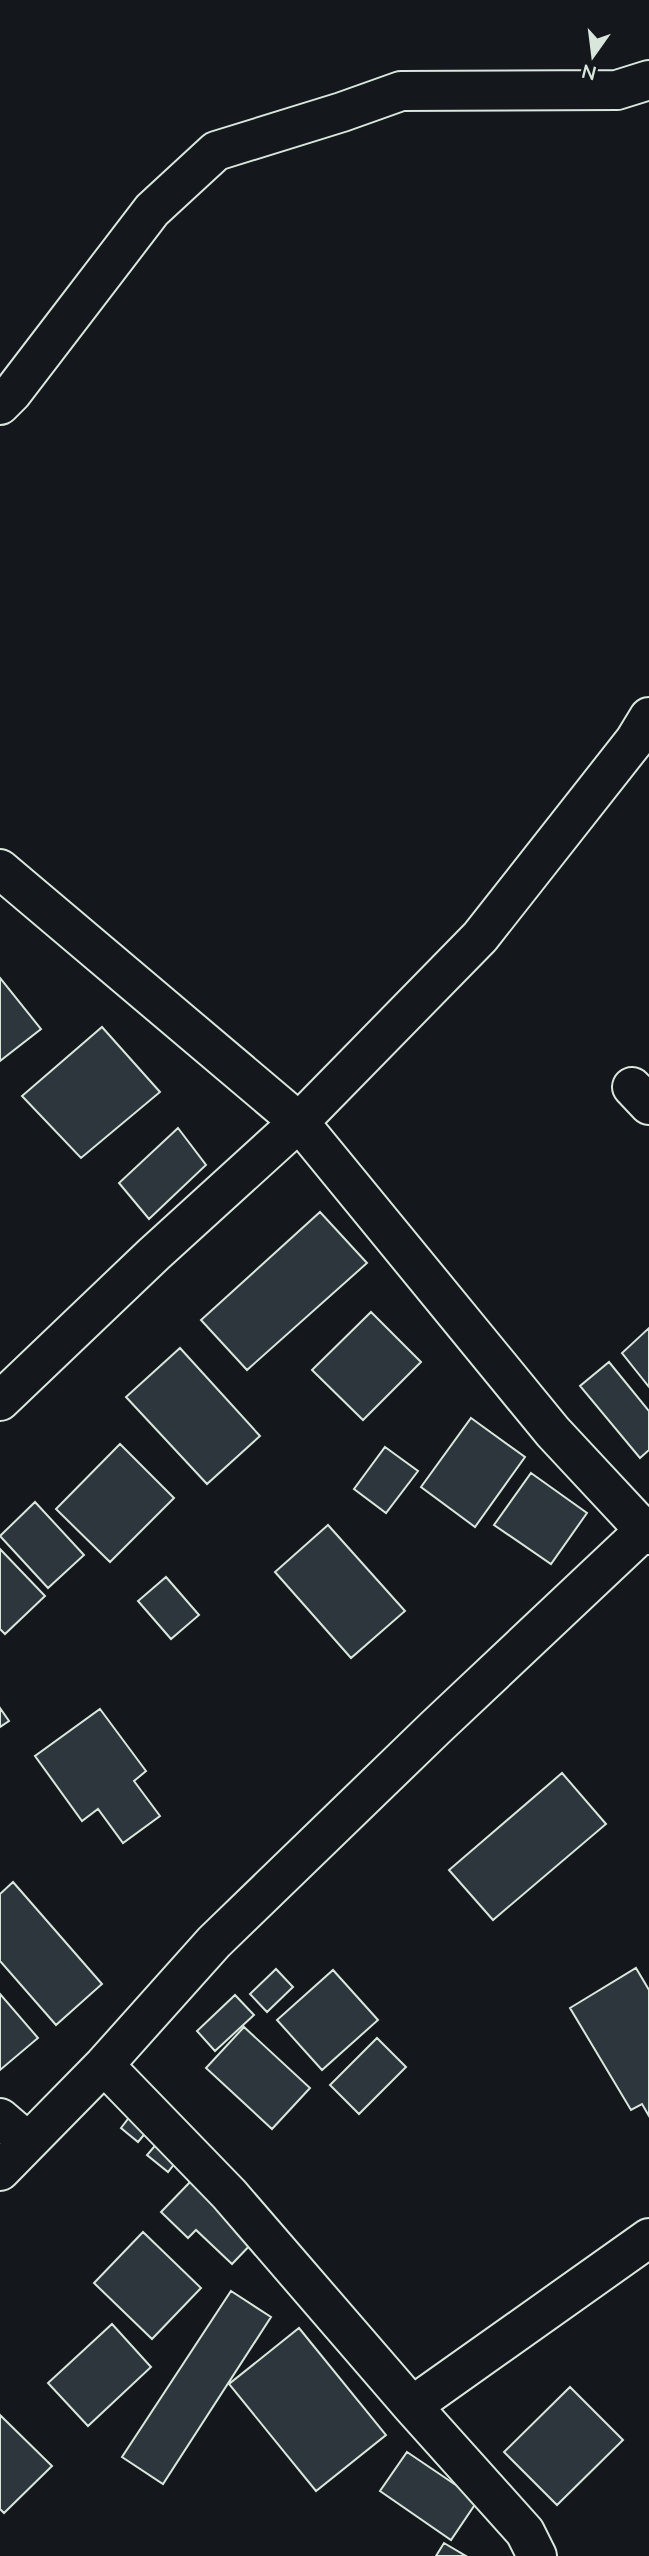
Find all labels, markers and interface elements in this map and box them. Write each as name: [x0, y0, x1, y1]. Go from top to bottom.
north arrow: [558, 21, 628, 91]
text: N: [579, 57, 599, 86]

